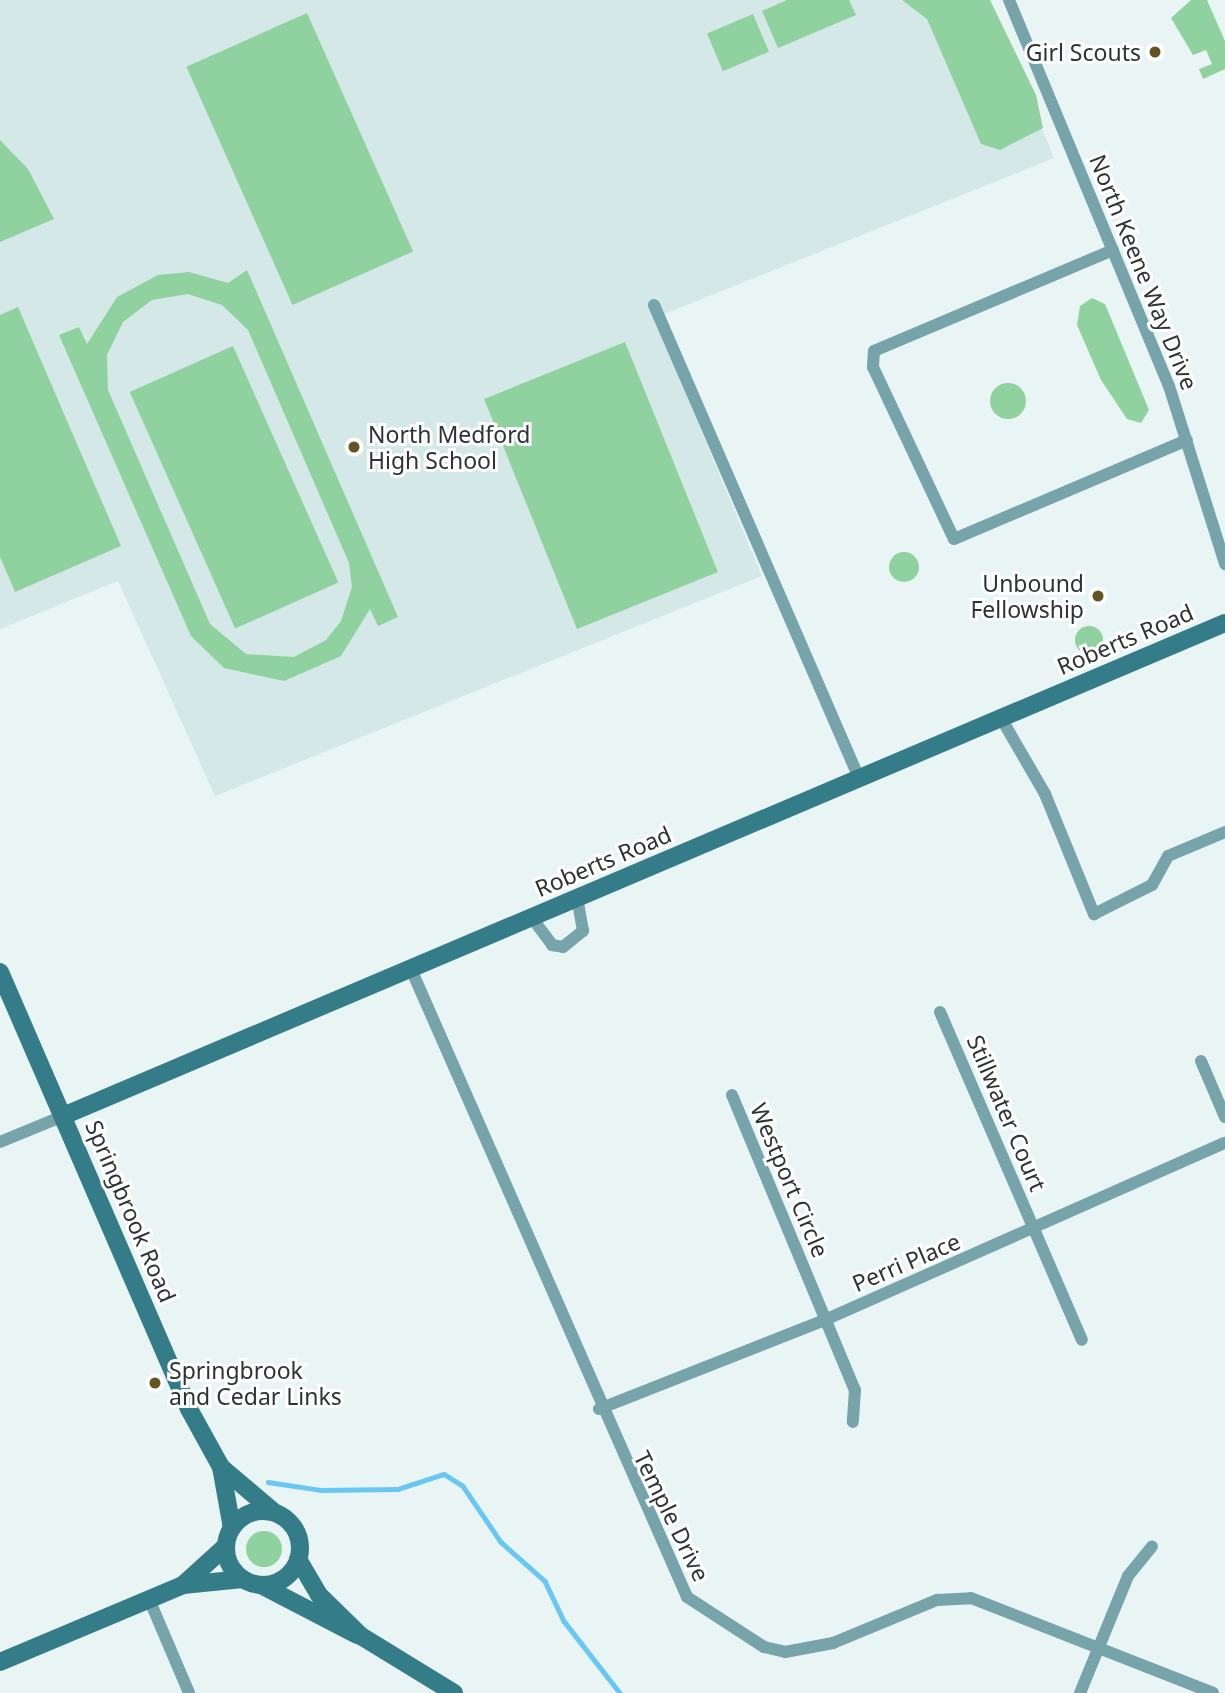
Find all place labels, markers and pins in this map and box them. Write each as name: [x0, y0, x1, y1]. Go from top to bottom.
place label: Girl Scouts: [1026, 38, 1141, 66]
marker: Girl Scouts: [1147, 44, 1163, 60]
place label: North Medford High School: [368, 420, 530, 474]
marker: North Medford High School: [346, 439, 362, 455]
place label: Unbound Fellowship: [970, 569, 1084, 623]
marker: Unbound Fellowship: [1090, 588, 1106, 604]
place label: Springbrook and Cedar Links: [169, 1356, 342, 1410]
marker: Springbrook and Cedar Links: [147, 1375, 163, 1391]

